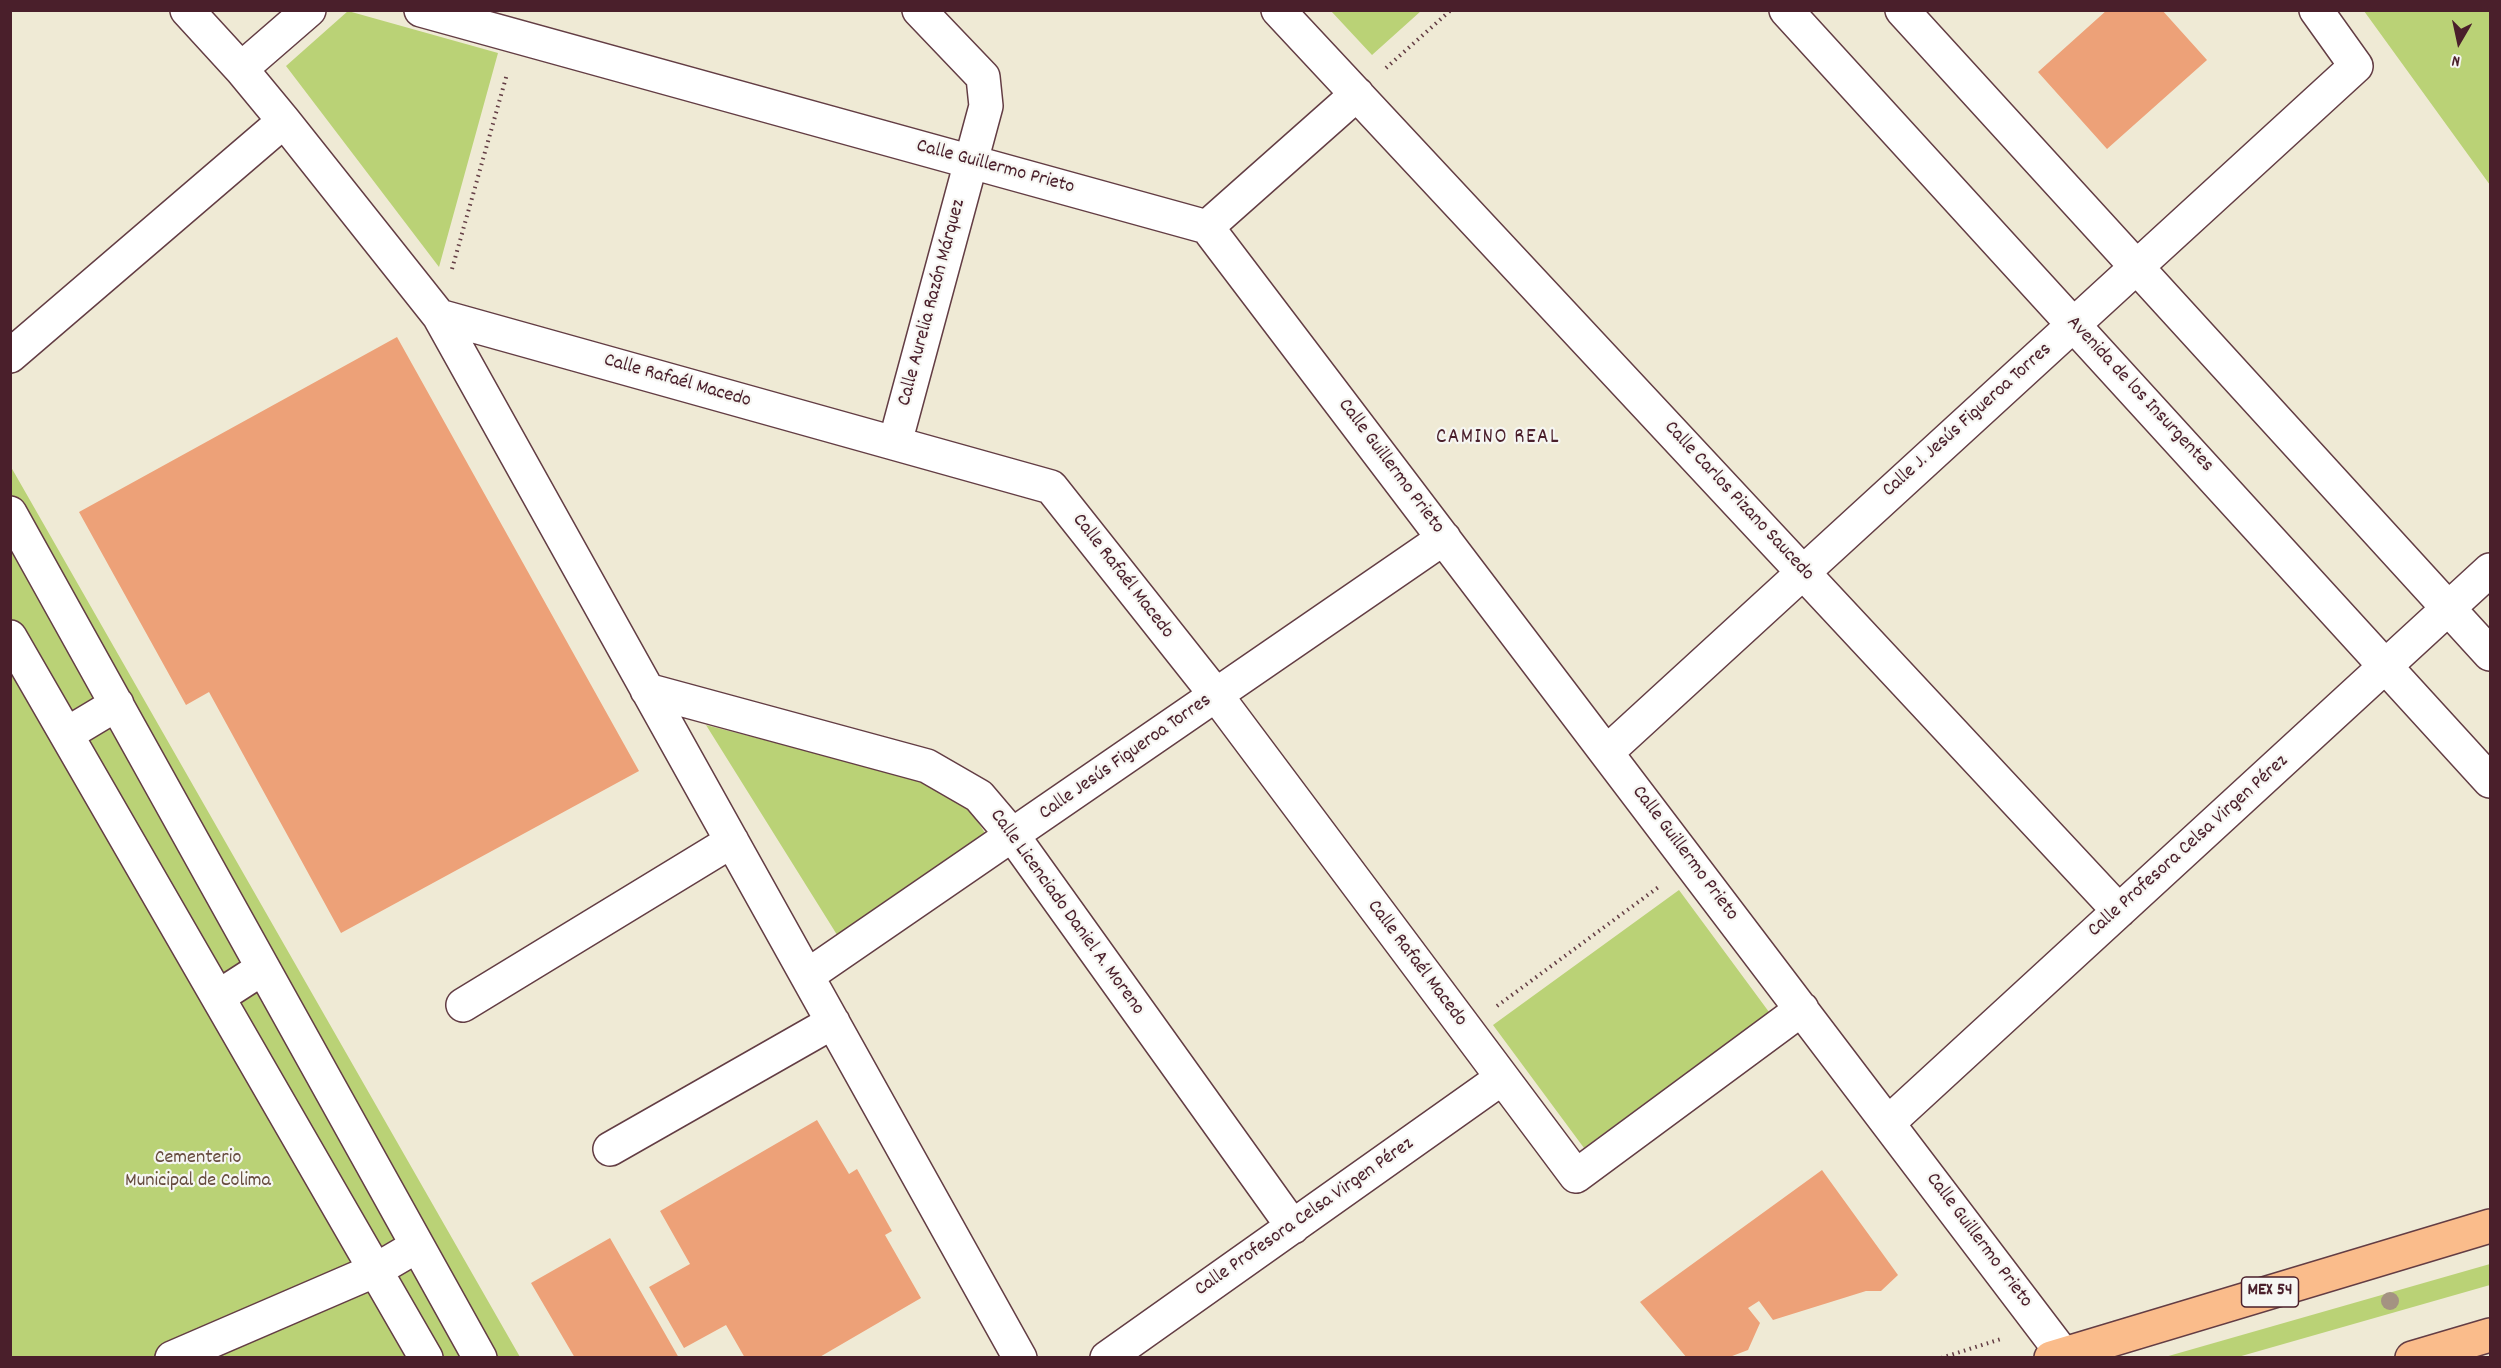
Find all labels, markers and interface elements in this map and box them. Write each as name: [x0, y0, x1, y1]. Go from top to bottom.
north arrow: [2429, 12, 2489, 72]
text: N: [2450, 48, 2462, 72]
street label: Calle Guillermo Prieto: [913, 135, 1077, 201]
street label: Calle Aurelia Razón Márquez: [894, 197, 972, 409]
street label: Avenida de los Insurgentes: [2060, 312, 2218, 478]
street label: Calle J. Jesús Figueroa Torres: [1878, 339, 2058, 503]
street label: Calle Rafaél Macedo: [601, 350, 753, 414]
street label: Calle Guillermo Prieto: [1331, 395, 1449, 539]
street label: Calle Carlos Pizano Saucedo: [1658, 417, 1818, 587]
district label: CAMINO REAL: [1436, 426, 1560, 452]
street label: Calle Rafaél Macedo: [1066, 510, 1178, 644]
street label: Calle Jesús Figueroa Torres: [1035, 690, 1217, 826]
street label: Calle Profesora Celsa Virgen Pérez: [2084, 751, 2294, 943]
street label: Calle Guillermo Prieto: [1625, 782, 1743, 926]
street label: Calle Licenciado Daniel A. Moreno: [983, 805, 1149, 1021]
street label: Calle Rafaél Macedo: [1361, 896, 1471, 1032]
street label: Calle Profesora Celsa Virgen Pérez: [1191, 1133, 1419, 1303]
park label: Cementerio Municipal de Colima: [125, 1147, 271, 1194]
street label: Calle Guillermo Prieto: [1919, 1169, 2037, 1313]
road number: MEX 54: [2242, 1277, 2298, 1307]

